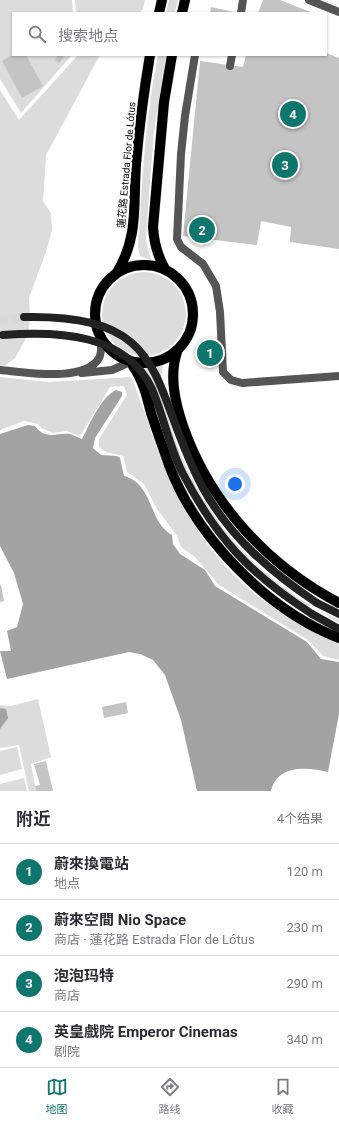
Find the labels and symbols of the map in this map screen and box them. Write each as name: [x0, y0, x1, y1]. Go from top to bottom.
pin: 4: [280, 99, 306, 129]
street label: 蓮花路 Estrada Flor de Lótus: [115, 101, 138, 229]
pin: 3: [272, 150, 298, 180]
pin: 2: [189, 215, 215, 245]
pin: 1: [197, 338, 223, 368]
your location: [225, 474, 245, 494]

